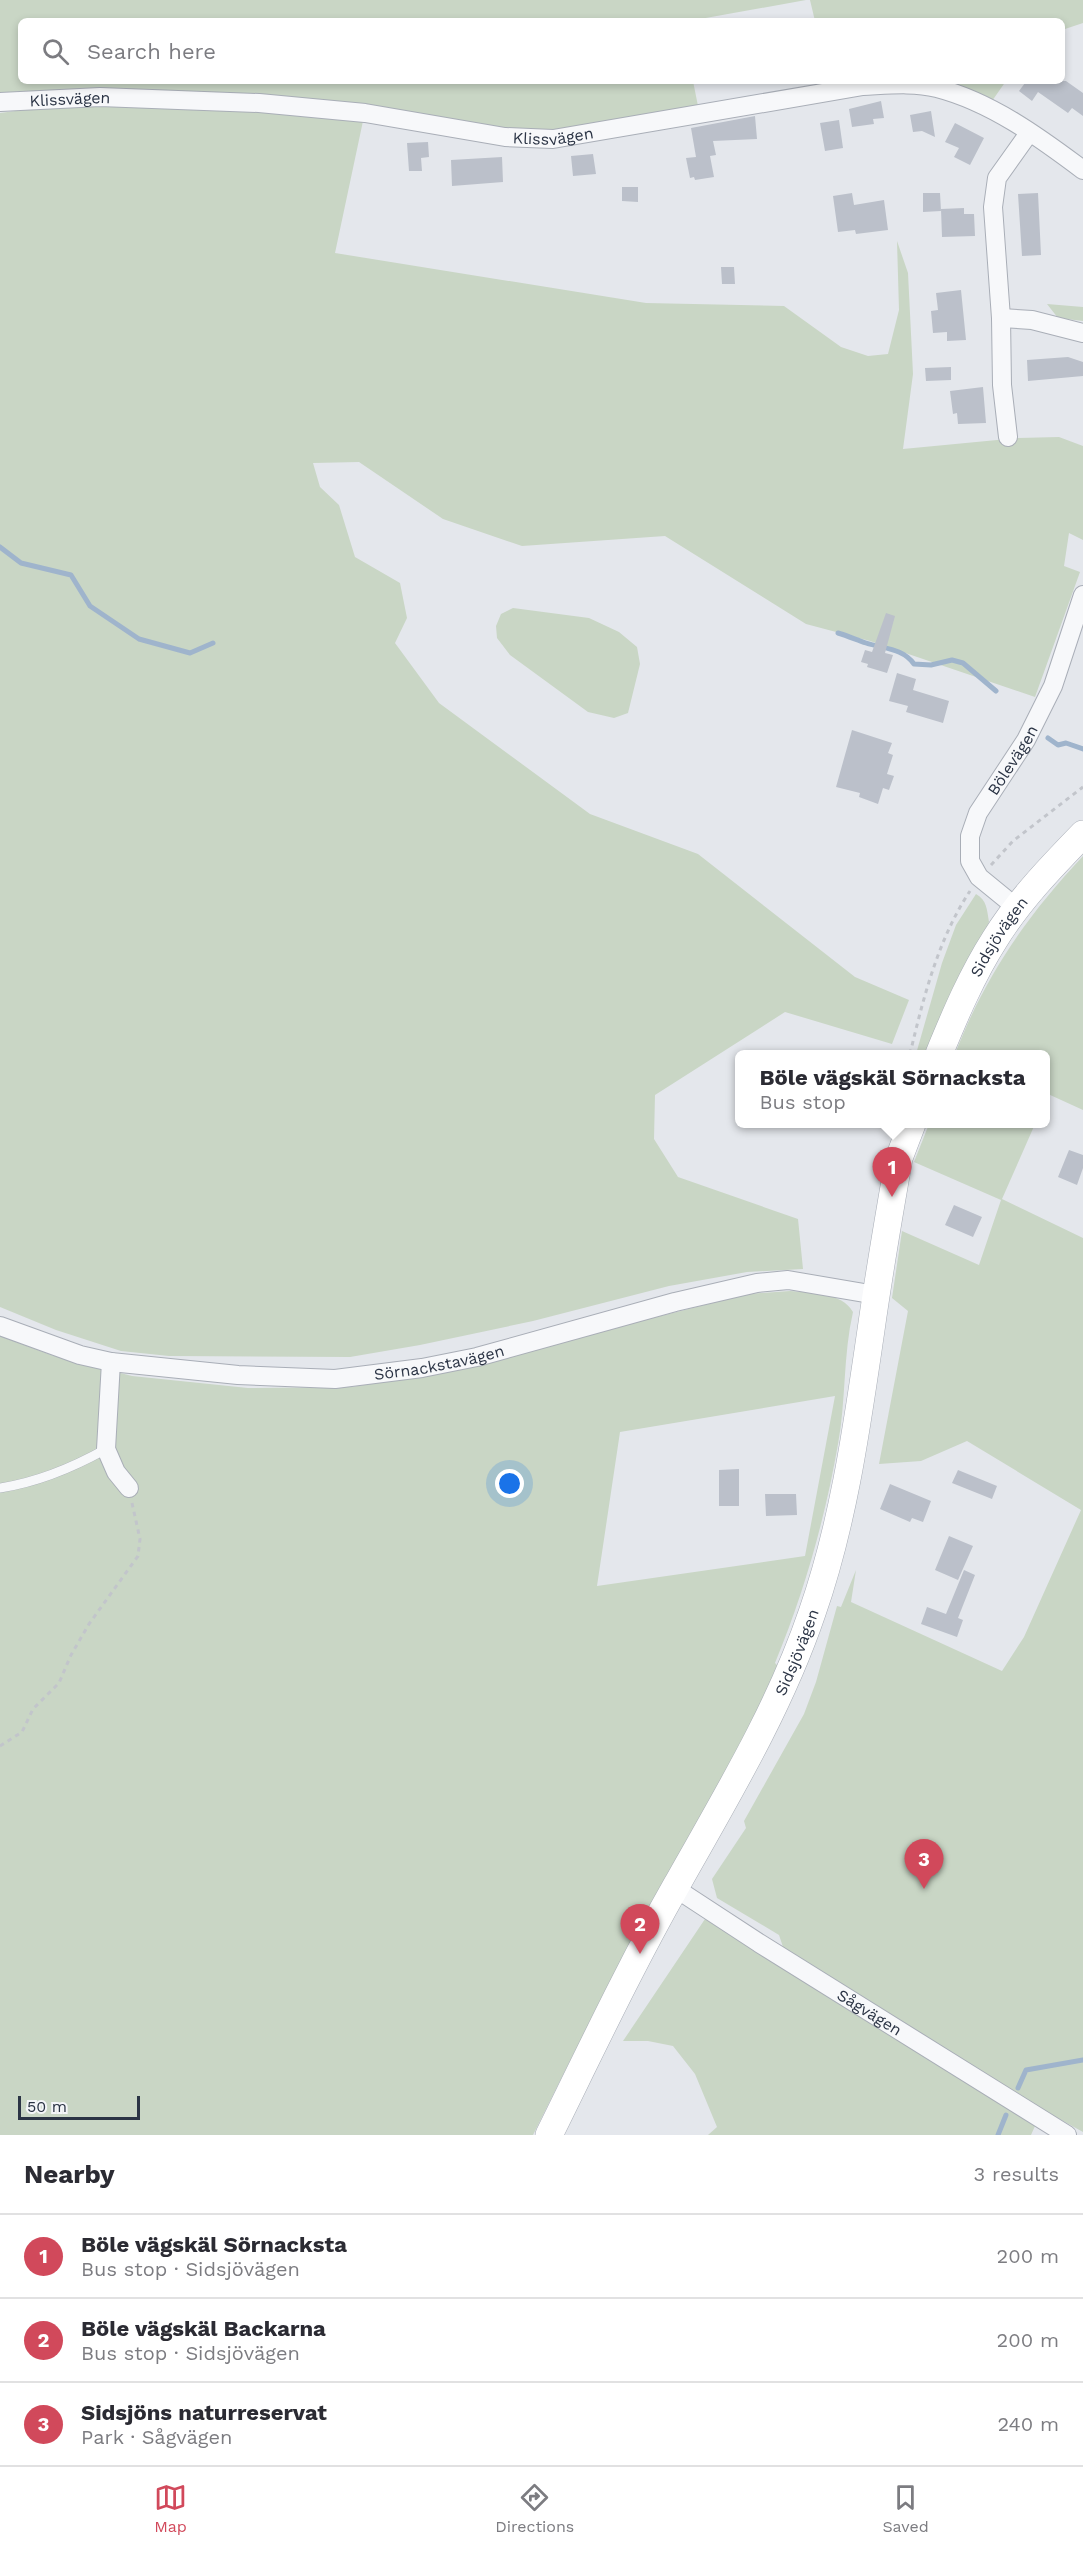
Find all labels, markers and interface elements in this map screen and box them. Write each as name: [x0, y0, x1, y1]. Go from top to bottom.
search box: [18, 18, 1065, 84]
icon: search: [39, 35, 72, 68]
text: Search here: [87, 39, 216, 64]
street label: Klissvägen: [29, 88, 111, 111]
street label: Klissvägen: [512, 123, 595, 150]
street label: Bölevägen: [984, 722, 1042, 799]
street label: Sidsjövägen: [966, 893, 1032, 980]
popup: [735, 1050, 1050, 1128]
text: Böle vägskäl Sörnacksta: [760, 1065, 1025, 1090]
text: Bus stop: [760, 1090, 846, 1114]
pin: 1: [872, 1148, 912, 1197]
street label: Sörnackstavägen: [373, 1341, 506, 1384]
your location: [495, 1469, 524, 1498]
street label: Sidsjövägen: [771, 1607, 823, 1699]
pin: 3: [904, 1840, 944, 1889]
pin: 2: [620, 1904, 660, 1954]
street label: Sågvägen: [834, 1985, 905, 2040]
scale bar: [18, 2093, 140, 2120]
text: 50 m: [27, 2097, 67, 2116]
text: Nearby: [24, 2159, 115, 2189]
text: 3 results: [974, 2162, 1059, 2186]
text: Böle vägskäl Sörnacksta: [81, 2232, 347, 2257]
text: 1: [39, 2244, 48, 2268]
text: 200 m: [997, 2244, 1059, 2268]
text: Bus stop · Sidsjövägen: [81, 2257, 300, 2281]
text: Böle vägskäl Backarna: [81, 2316, 326, 2341]
text: 2: [38, 2328, 49, 2352]
text: 200 m: [997, 2328, 1059, 2352]
text: Bus stop · Sidsjövägen: [81, 2341, 300, 2365]
text: Sidsjöns naturreservat: [81, 2400, 327, 2425]
text: 3: [38, 2412, 49, 2436]
text: 240 m: [997, 2412, 1059, 2436]
text: Park · Sågvägen: [81, 2425, 232, 2449]
tab: Map: [154, 2481, 187, 2536]
tab: Directions: [495, 2481, 574, 2536]
tab: Saved: [882, 2481, 929, 2536]

